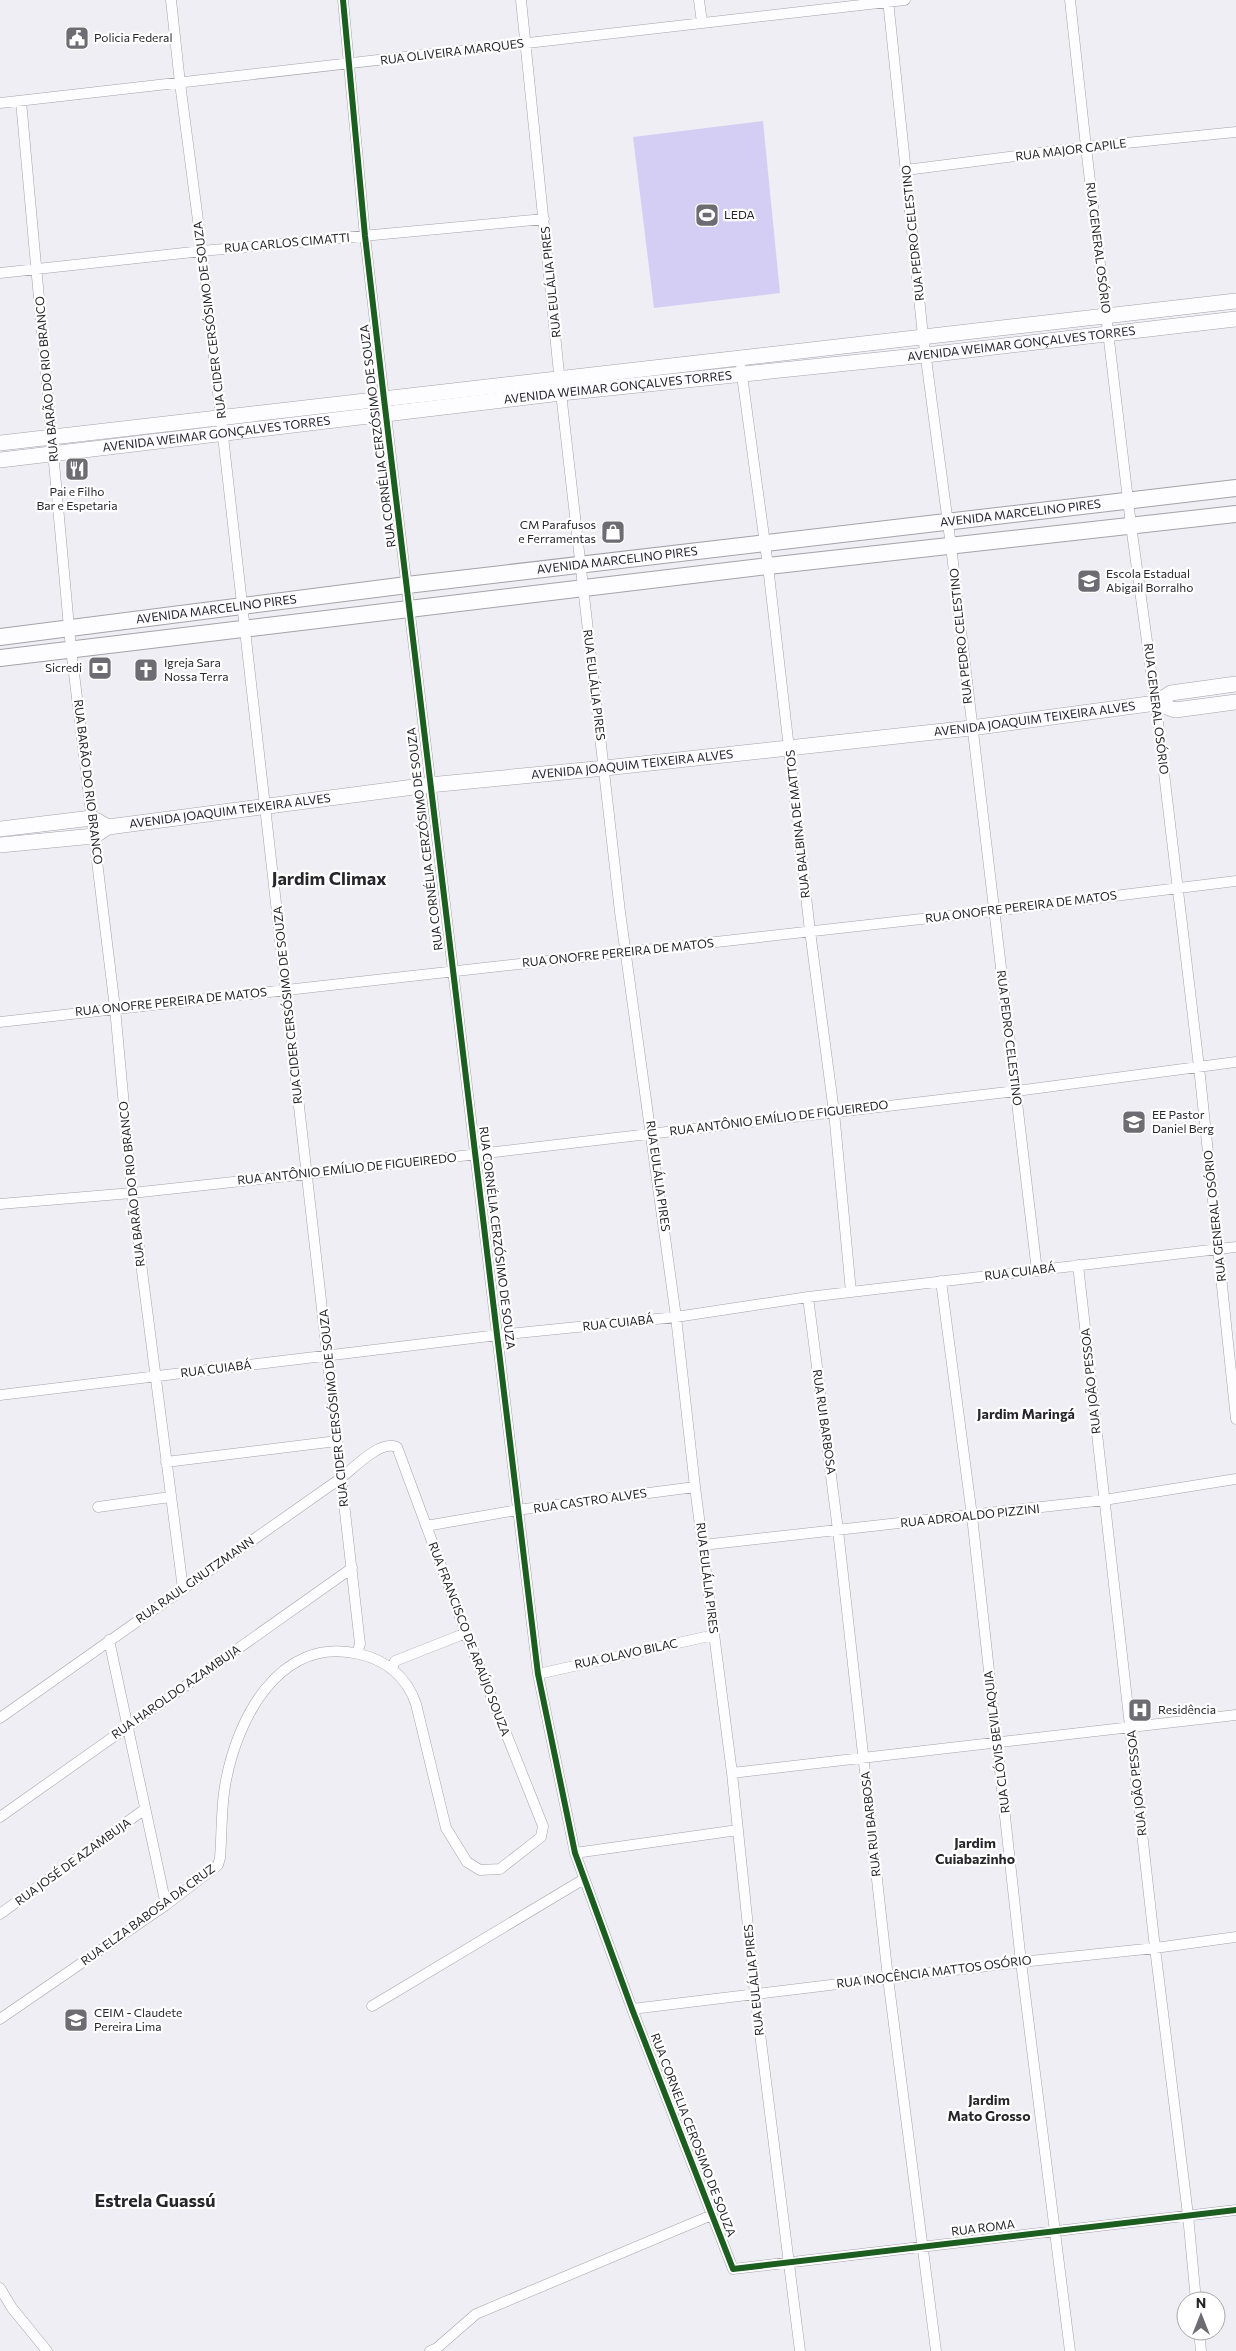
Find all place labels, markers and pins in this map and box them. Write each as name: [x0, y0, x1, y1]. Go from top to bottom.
public building icon: Policia Federal: [64, 25, 90, 51]
place label: Policia Federal: [94, 30, 172, 44]
sports icon: LEDA: [694, 202, 720, 228]
place label: LEDA: [724, 207, 755, 221]
restaurant icon: Pai e Filho Bar e Espetaria: [64, 456, 90, 482]
place label: Pai e Filho Bar e Espetaria: [37, 484, 117, 512]
place label: CM Parafusos e Ferramentas: [518, 517, 596, 545]
shop icon: CM Parafusos e Ferramentas: [600, 519, 626, 545]
place label: Escola Estadual Abigail Borralho: [1106, 566, 1193, 594]
school or university icon: Escola Estadual Abigail Borralho: [1076, 568, 1102, 594]
bank icon: Sicredi: [87, 655, 113, 681]
place label: Igreja Sara Nossa Terra: [164, 655, 228, 683]
church icon: Igreja Sara Nossa Terra: [133, 657, 159, 683]
place label: Sicredi: [45, 660, 82, 674]
place label: EE Pastor Daniel Berg: [1152, 1107, 1215, 1135]
school or university icon: EE Pastor Daniel Berg: [1121, 1109, 1147, 1135]
hospital icon: Residência: [1127, 1697, 1153, 1723]
place label: Residência: [1158, 1702, 1216, 1716]
place label: CEIM - Claudete Pereira Lima: [94, 2005, 182, 2033]
school or university icon: CEIM - Claudete Pereira Lima: [63, 2007, 89, 2033]

